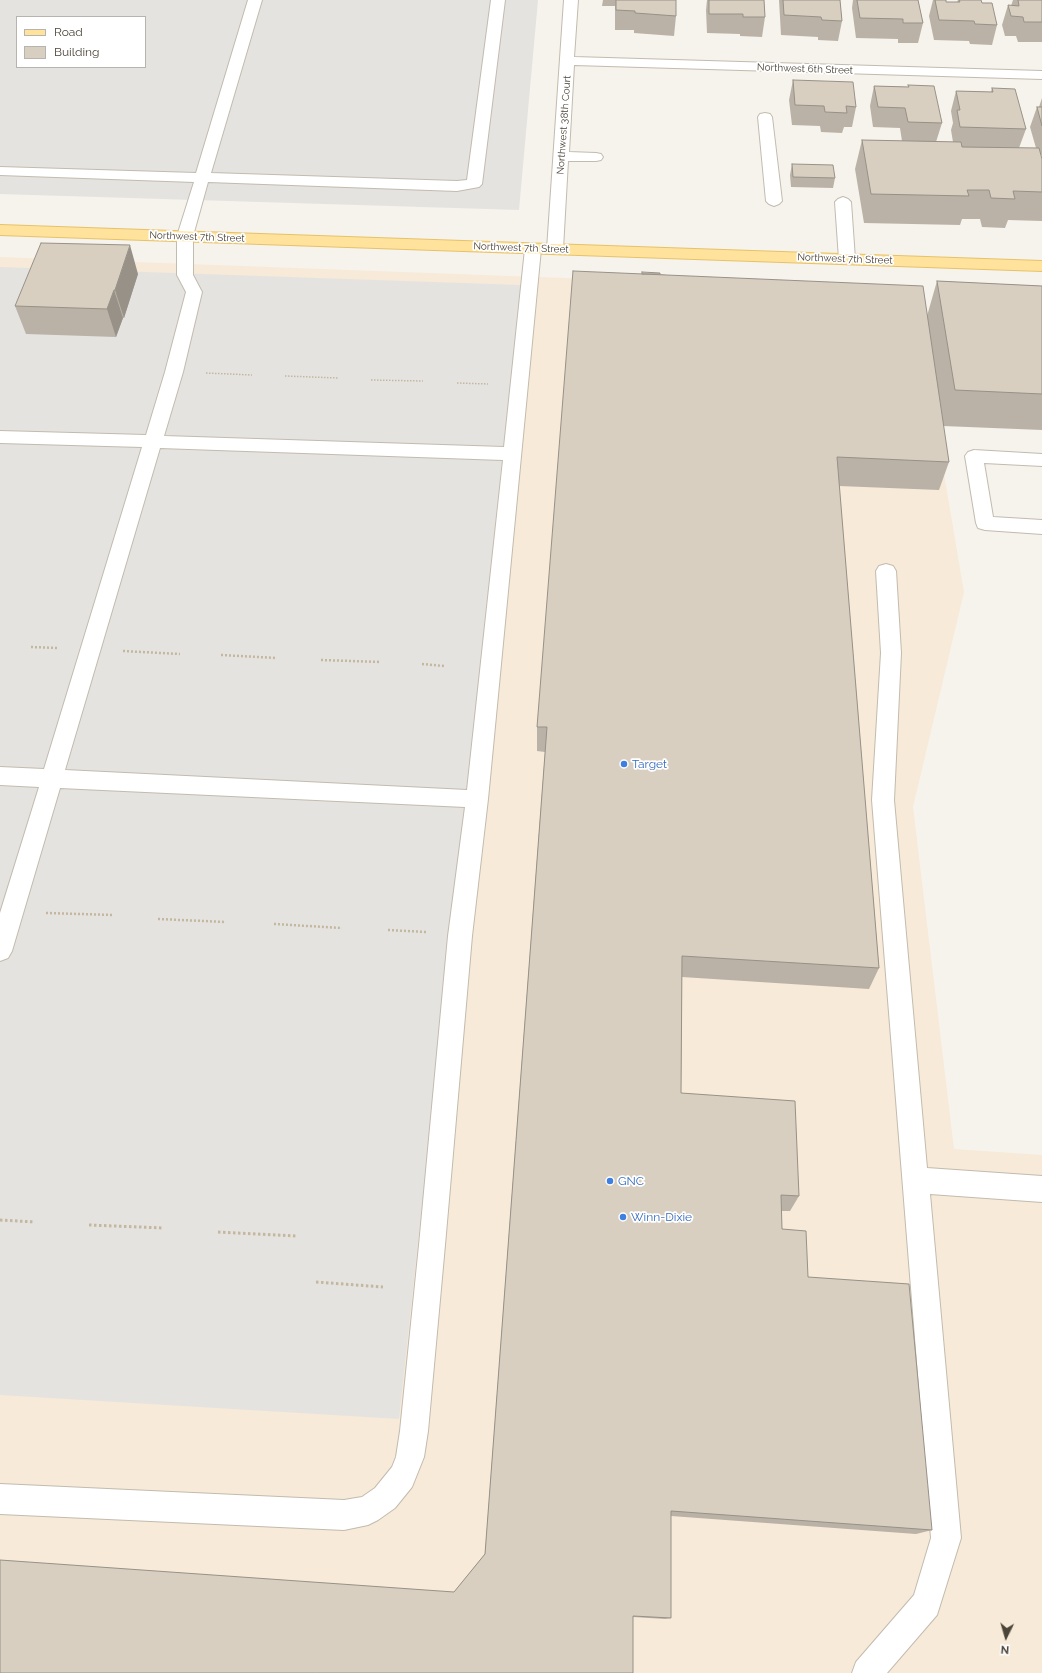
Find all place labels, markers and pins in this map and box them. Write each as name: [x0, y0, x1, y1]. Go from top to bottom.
place label: Target: [632, 757, 667, 771]
marker: Target: [619, 759, 629, 769]
place label: GNC: [618, 1174, 644, 1188]
marker: GNC: [605, 1176, 615, 1186]
place label: Winn-Dixie: [631, 1210, 692, 1224]
marker: Winn-Dixie: [618, 1212, 628, 1222]

